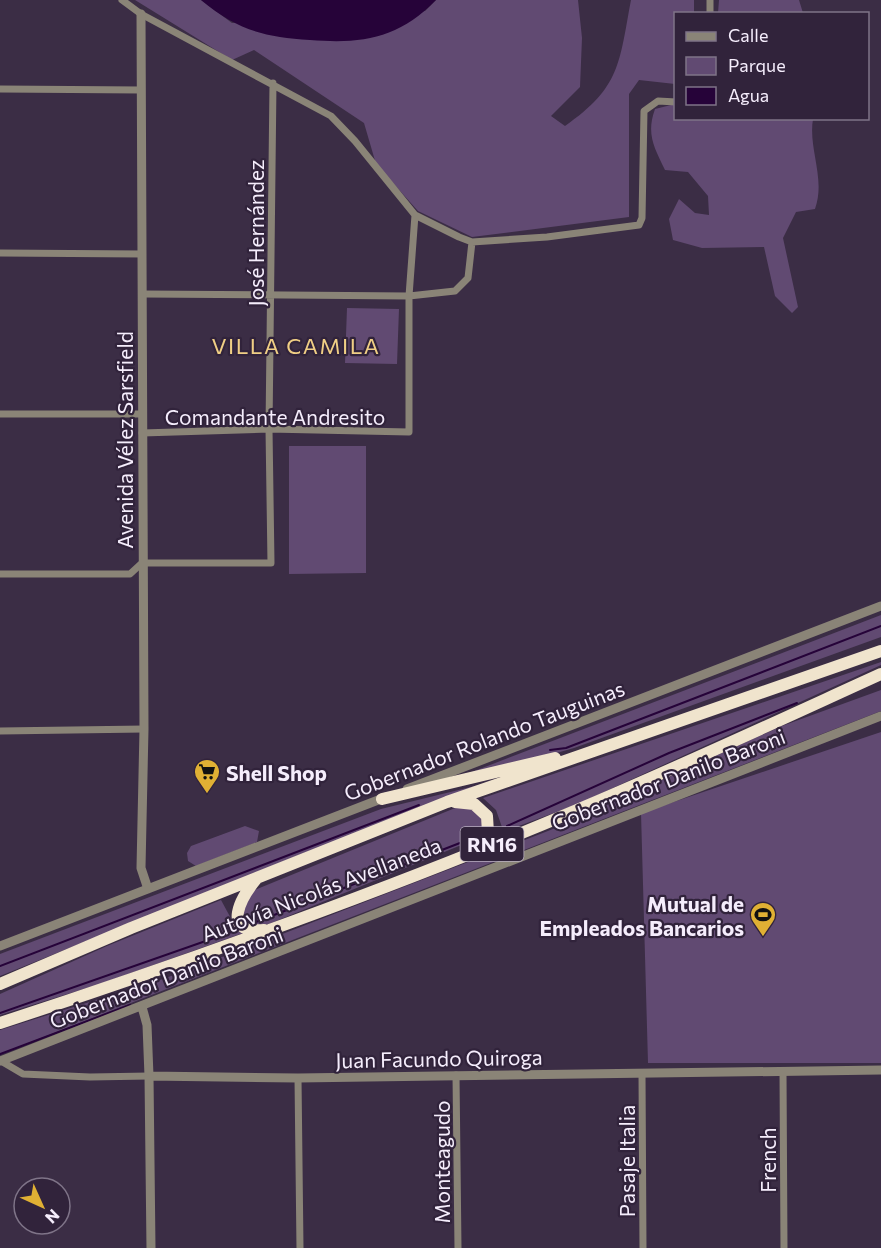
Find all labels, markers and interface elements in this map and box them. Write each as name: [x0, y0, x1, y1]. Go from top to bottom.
legend: [674, 12, 869, 120]
text: Calle: [728, 24, 768, 46]
text: Parque: [728, 54, 786, 76]
text: Agua: [728, 84, 769, 106]
street label: José Hernández: [243, 160, 268, 306]
street label: Avenida Vélez Sarsfield: [112, 331, 137, 549]
district label: VILLA CAMILA: [211, 332, 381, 359]
street label: Comandante Andresito: [165, 404, 385, 429]
street label: Gobernador Rolando Tauguinas: [340, 675, 628, 805]
street label: Gobernador Danilo Baroni: [548, 723, 788, 835]
supermarket icon: Shell Shop: [192, 757, 222, 795]
place label: Shell Shop: [226, 760, 327, 785]
road number: RN16: [460, 827, 524, 861]
street label: Autovía Nicolás Avellaneda: [198, 832, 444, 946]
place label: Mutual de Empleados Bancarios: [539, 891, 744, 940]
sports icon: Mutual de Empleados Bancarios: [748, 900, 778, 938]
street label: Gobernador Danilo Baroni: [46, 921, 286, 1033]
street label: Juan Facundo Quiroga: [335, 1044, 543, 1072]
street label: Monteagudo: [429, 1101, 454, 1223]
street label: Pasaje Italia: [614, 1105, 639, 1217]
street label: French: [755, 1127, 780, 1193]
north arrow: [12, 1176, 72, 1236]
text: N: [42, 1206, 64, 1228]

